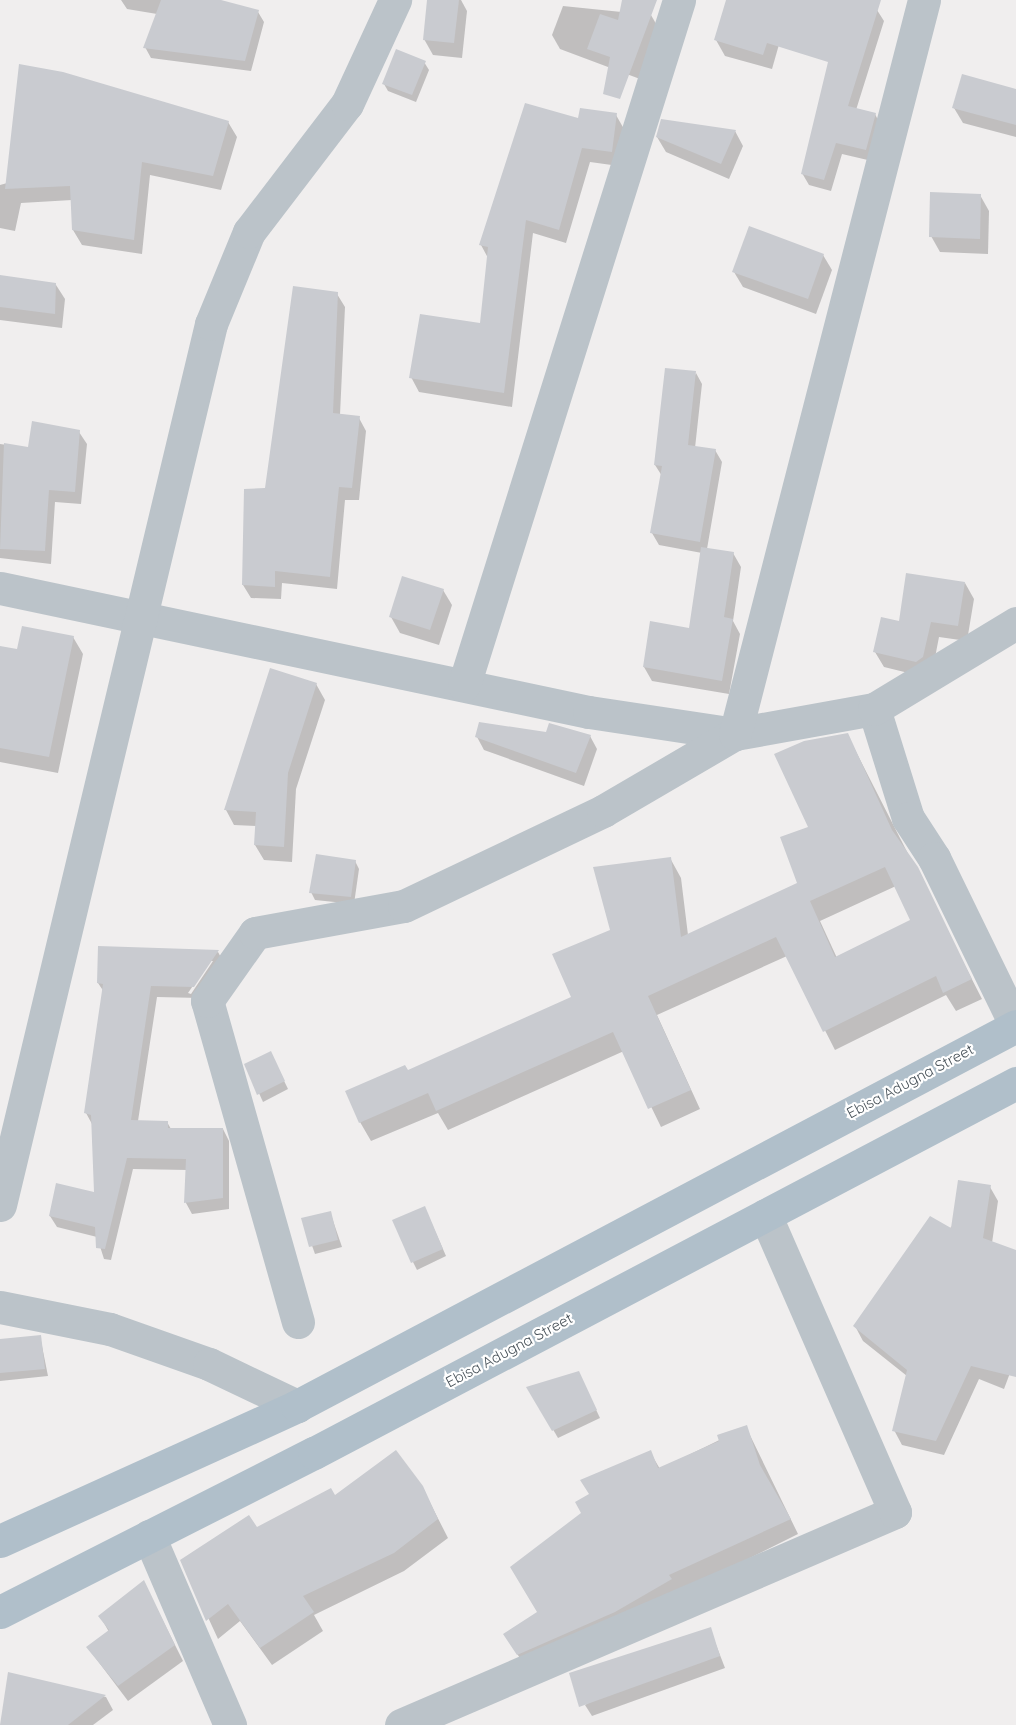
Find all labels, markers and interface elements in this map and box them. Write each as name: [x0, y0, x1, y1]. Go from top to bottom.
street label: Ebisa Adugna Street: [844, 1040, 976, 1122]
street label: Ebisa Adugna Street: [443, 1309, 575, 1391]

